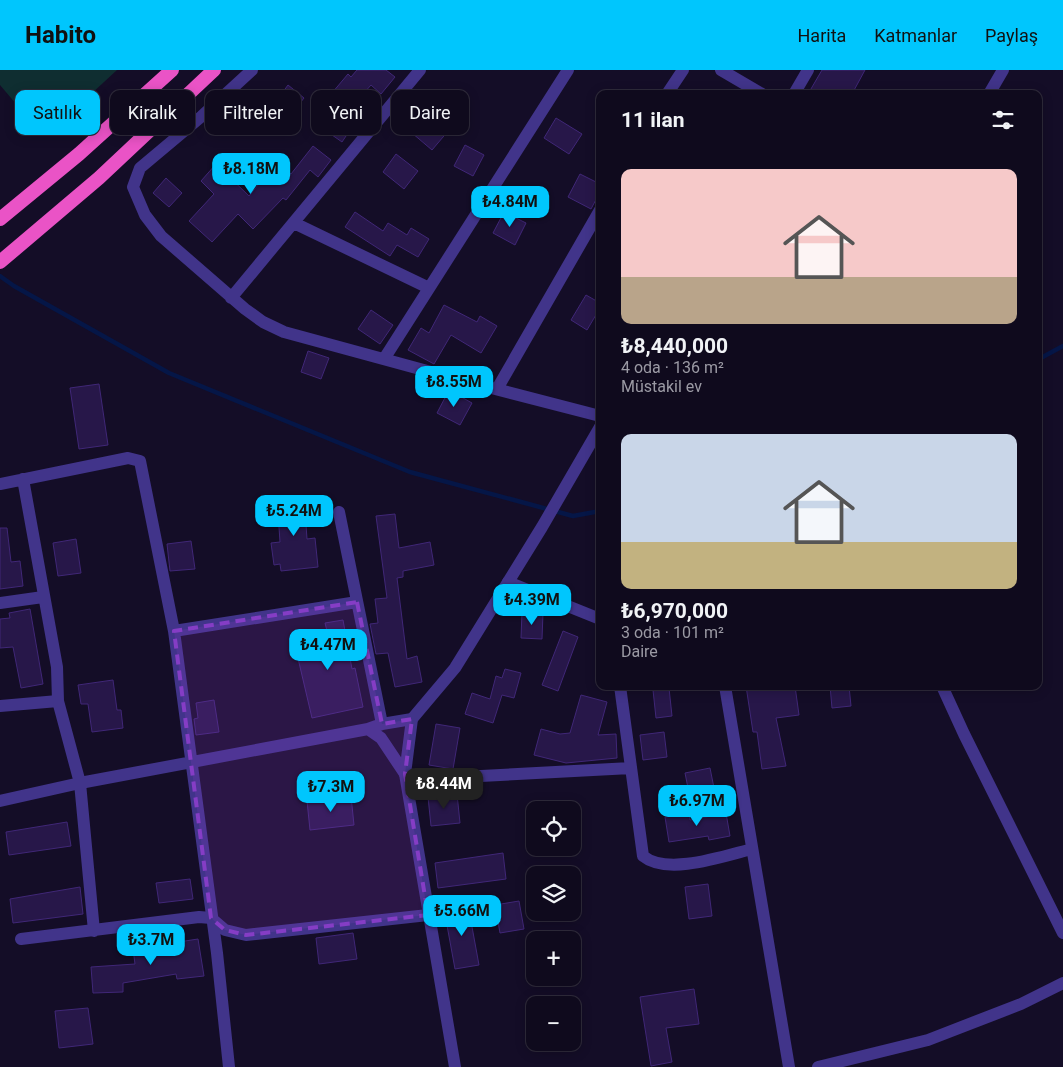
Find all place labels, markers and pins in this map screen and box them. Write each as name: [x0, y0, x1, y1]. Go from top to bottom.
pin: ₺8.18M: [210, 152, 292, 195]
pin: ₺4.84M: [469, 186, 551, 228]
pin: ₺8.55M: [413, 366, 495, 408]
pin: ₺5.24M: [253, 494, 335, 537]
pin: ₺4.39M: [491, 584, 573, 626]
pin: ₺4.47M: [287, 628, 369, 671]
pin: ₺8.44M: [403, 768, 485, 810]
pin: ₺7.3M: [296, 770, 366, 813]
pin: ₺6.97M: [656, 784, 738, 827]
pin: ₺5.66M: [421, 894, 503, 937]
pin: ₺3.7M: [116, 924, 186, 966]

